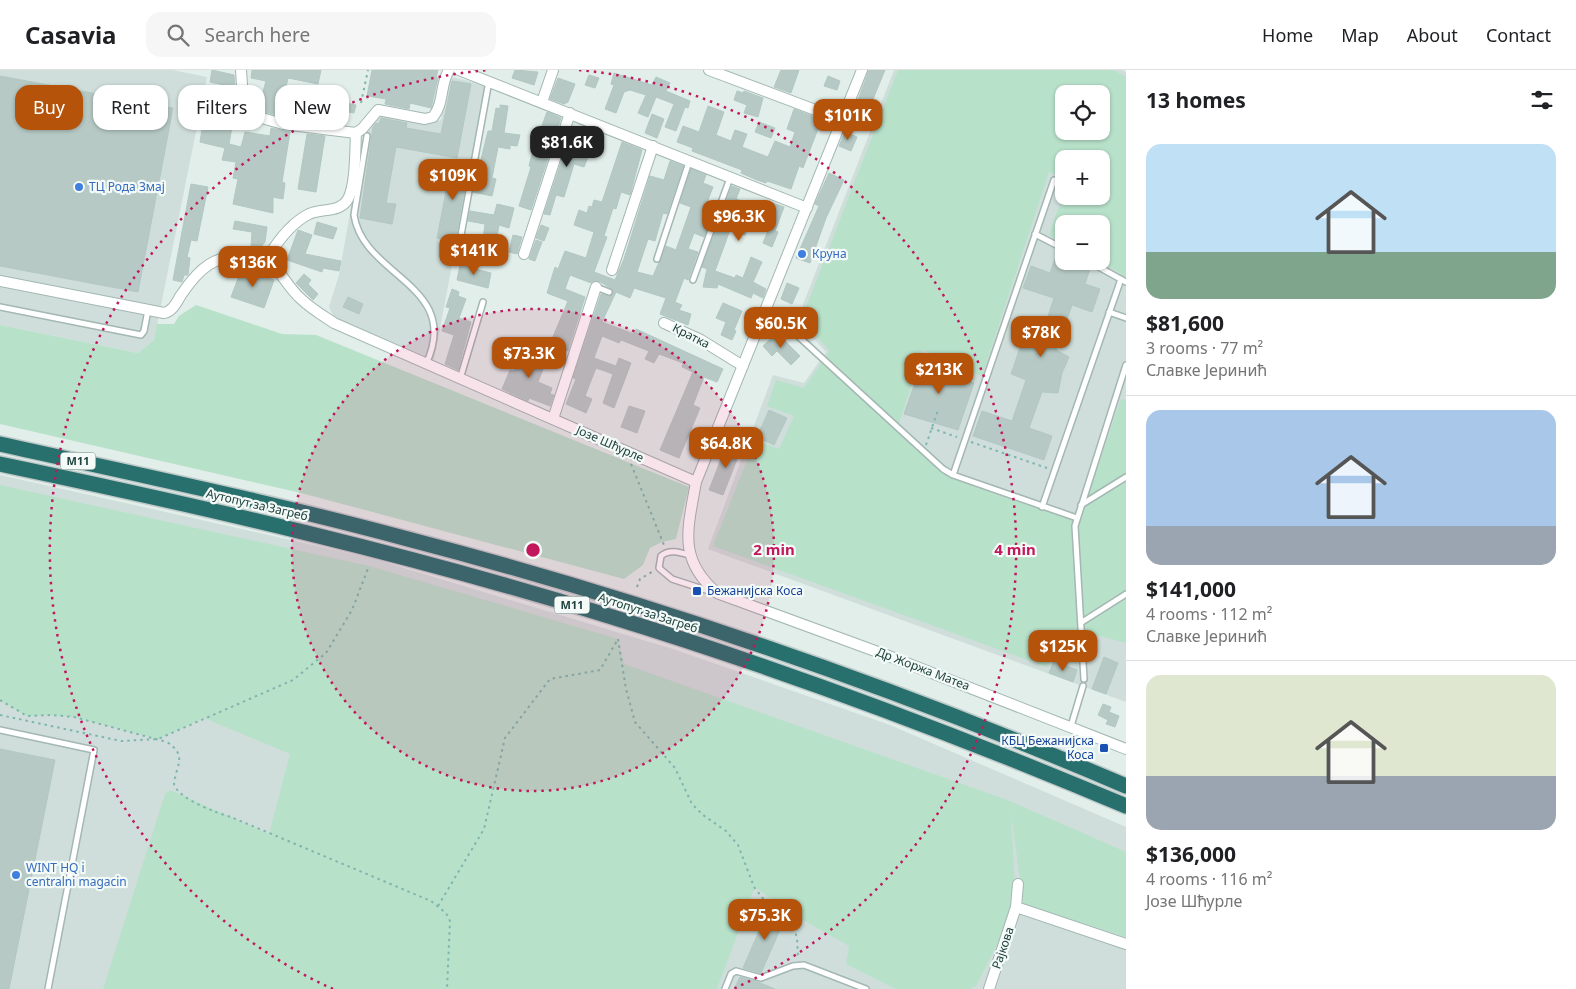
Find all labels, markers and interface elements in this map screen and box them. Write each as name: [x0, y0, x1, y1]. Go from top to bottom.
search box: [146, 12, 496, 57]
text: Casavia: [25, 18, 116, 51]
icon: search: [164, 21, 192, 49]
text: Search here: [204, 22, 310, 48]
text: Home: [1262, 23, 1313, 47]
text: Map: [1341, 23, 1379, 47]
text: About: [1407, 23, 1458, 47]
text: Contact: [1486, 23, 1551, 47]
chip: Buy: [15, 85, 83, 130]
chip: Rent: [93, 85, 168, 130]
chip: Filters: [178, 85, 265, 130]
chip: New: [275, 85, 349, 130]
map controls: [1055, 85, 1110, 270]
button: locate: [1055, 85, 1110, 140]
text: 13 homes: [1146, 86, 1246, 114]
icon: filters: [1528, 86, 1556, 114]
pin: $101K: [813, 98, 883, 141]
text: $101K: [824, 104, 872, 126]
pin: $81.6K: [526, 126, 608, 168]
text: $81.6K: [541, 131, 593, 153]
button: +: [1055, 150, 1110, 205]
pin: $109K: [418, 158, 488, 201]
text: $109K: [429, 164, 477, 186]
icon: home: [1306, 177, 1396, 267]
place label: ТЦ Рода Змај: [89, 178, 165, 195]
marker: ТЦ Рода Змај: [73, 181, 85, 193]
pin: $96.3K: [698, 200, 780, 242]
text: $96.3K: [713, 205, 765, 227]
button: −: [1055, 215, 1110, 270]
pin: $141K: [439, 234, 509, 276]
text: $141K: [450, 239, 498, 261]
place label: Круна: [812, 245, 847, 262]
pin: $136K: [218, 246, 288, 288]
marker: Круна: [796, 248, 808, 260]
text: $136K: [229, 251, 277, 273]
pin: $60.5K: [740, 306, 822, 349]
text: $81,600: [1146, 309, 1224, 337]
text: $60.5K: [755, 312, 807, 334]
pin: $78K: [1011, 316, 1071, 358]
street label: Кратка: [670, 319, 713, 352]
text: $78K: [1022, 321, 1060, 343]
pin: $73.3K: [488, 336, 570, 379]
text: 3 rooms · 77 m²: [1146, 337, 1263, 359]
text: $73.3K: [503, 342, 555, 364]
pin: $213K: [904, 352, 974, 395]
text: $213K: [915, 358, 963, 380]
text: Славке Јеринић: [1146, 359, 1267, 381]
street label: Јозе Шћурле: [573, 421, 647, 466]
pin: $64.8K: [685, 426, 767, 469]
text: $64.8K: [700, 432, 752, 454]
icon: home: [1306, 442, 1396, 532]
road number: M11: [60, 452, 96, 470]
street label: Аутопут за Загреб: [205, 485, 310, 524]
text: 2 min: [753, 539, 795, 559]
text: 4 min: [994, 539, 1036, 559]
centre of rings: [524, 541, 542, 559]
text: $141,000: [1146, 575, 1236, 603]
place label: Бежанијска Коса: [707, 582, 803, 599]
marker: Бежанијска Коса: [691, 585, 703, 597]
street label: Аутопут за Загреб: [596, 588, 700, 637]
road number: M11: [554, 596, 590, 614]
text: 4 rooms · 112 m²: [1146, 603, 1272, 625]
text: Славке Јеринић: [1146, 625, 1267, 647]
pin: $125K: [1028, 630, 1098, 672]
text: $125K: [1039, 635, 1087, 657]
street label: Др Жоржа Матеа: [874, 643, 972, 694]
icon: home: [1306, 707, 1396, 797]
place label: КБЦ Бежанијска Коса: [1001, 732, 1094, 763]
marker: КБЦ Бежанијска Коса: [1098, 742, 1110, 754]
text: $136,000: [1146, 840, 1236, 868]
place label: WINT HQ i centralni magacin: [26, 859, 127, 890]
text: 4 rooms · 116 m²: [1146, 868, 1272, 890]
marker: WINT HQ i centralni magacin: [10, 869, 22, 881]
text: Јозе Шћурле: [1146, 890, 1242, 912]
pin: $75.3K: [724, 898, 806, 941]
text: $75.3K: [739, 904, 791, 926]
street label: Рајкова: [987, 925, 1018, 971]

